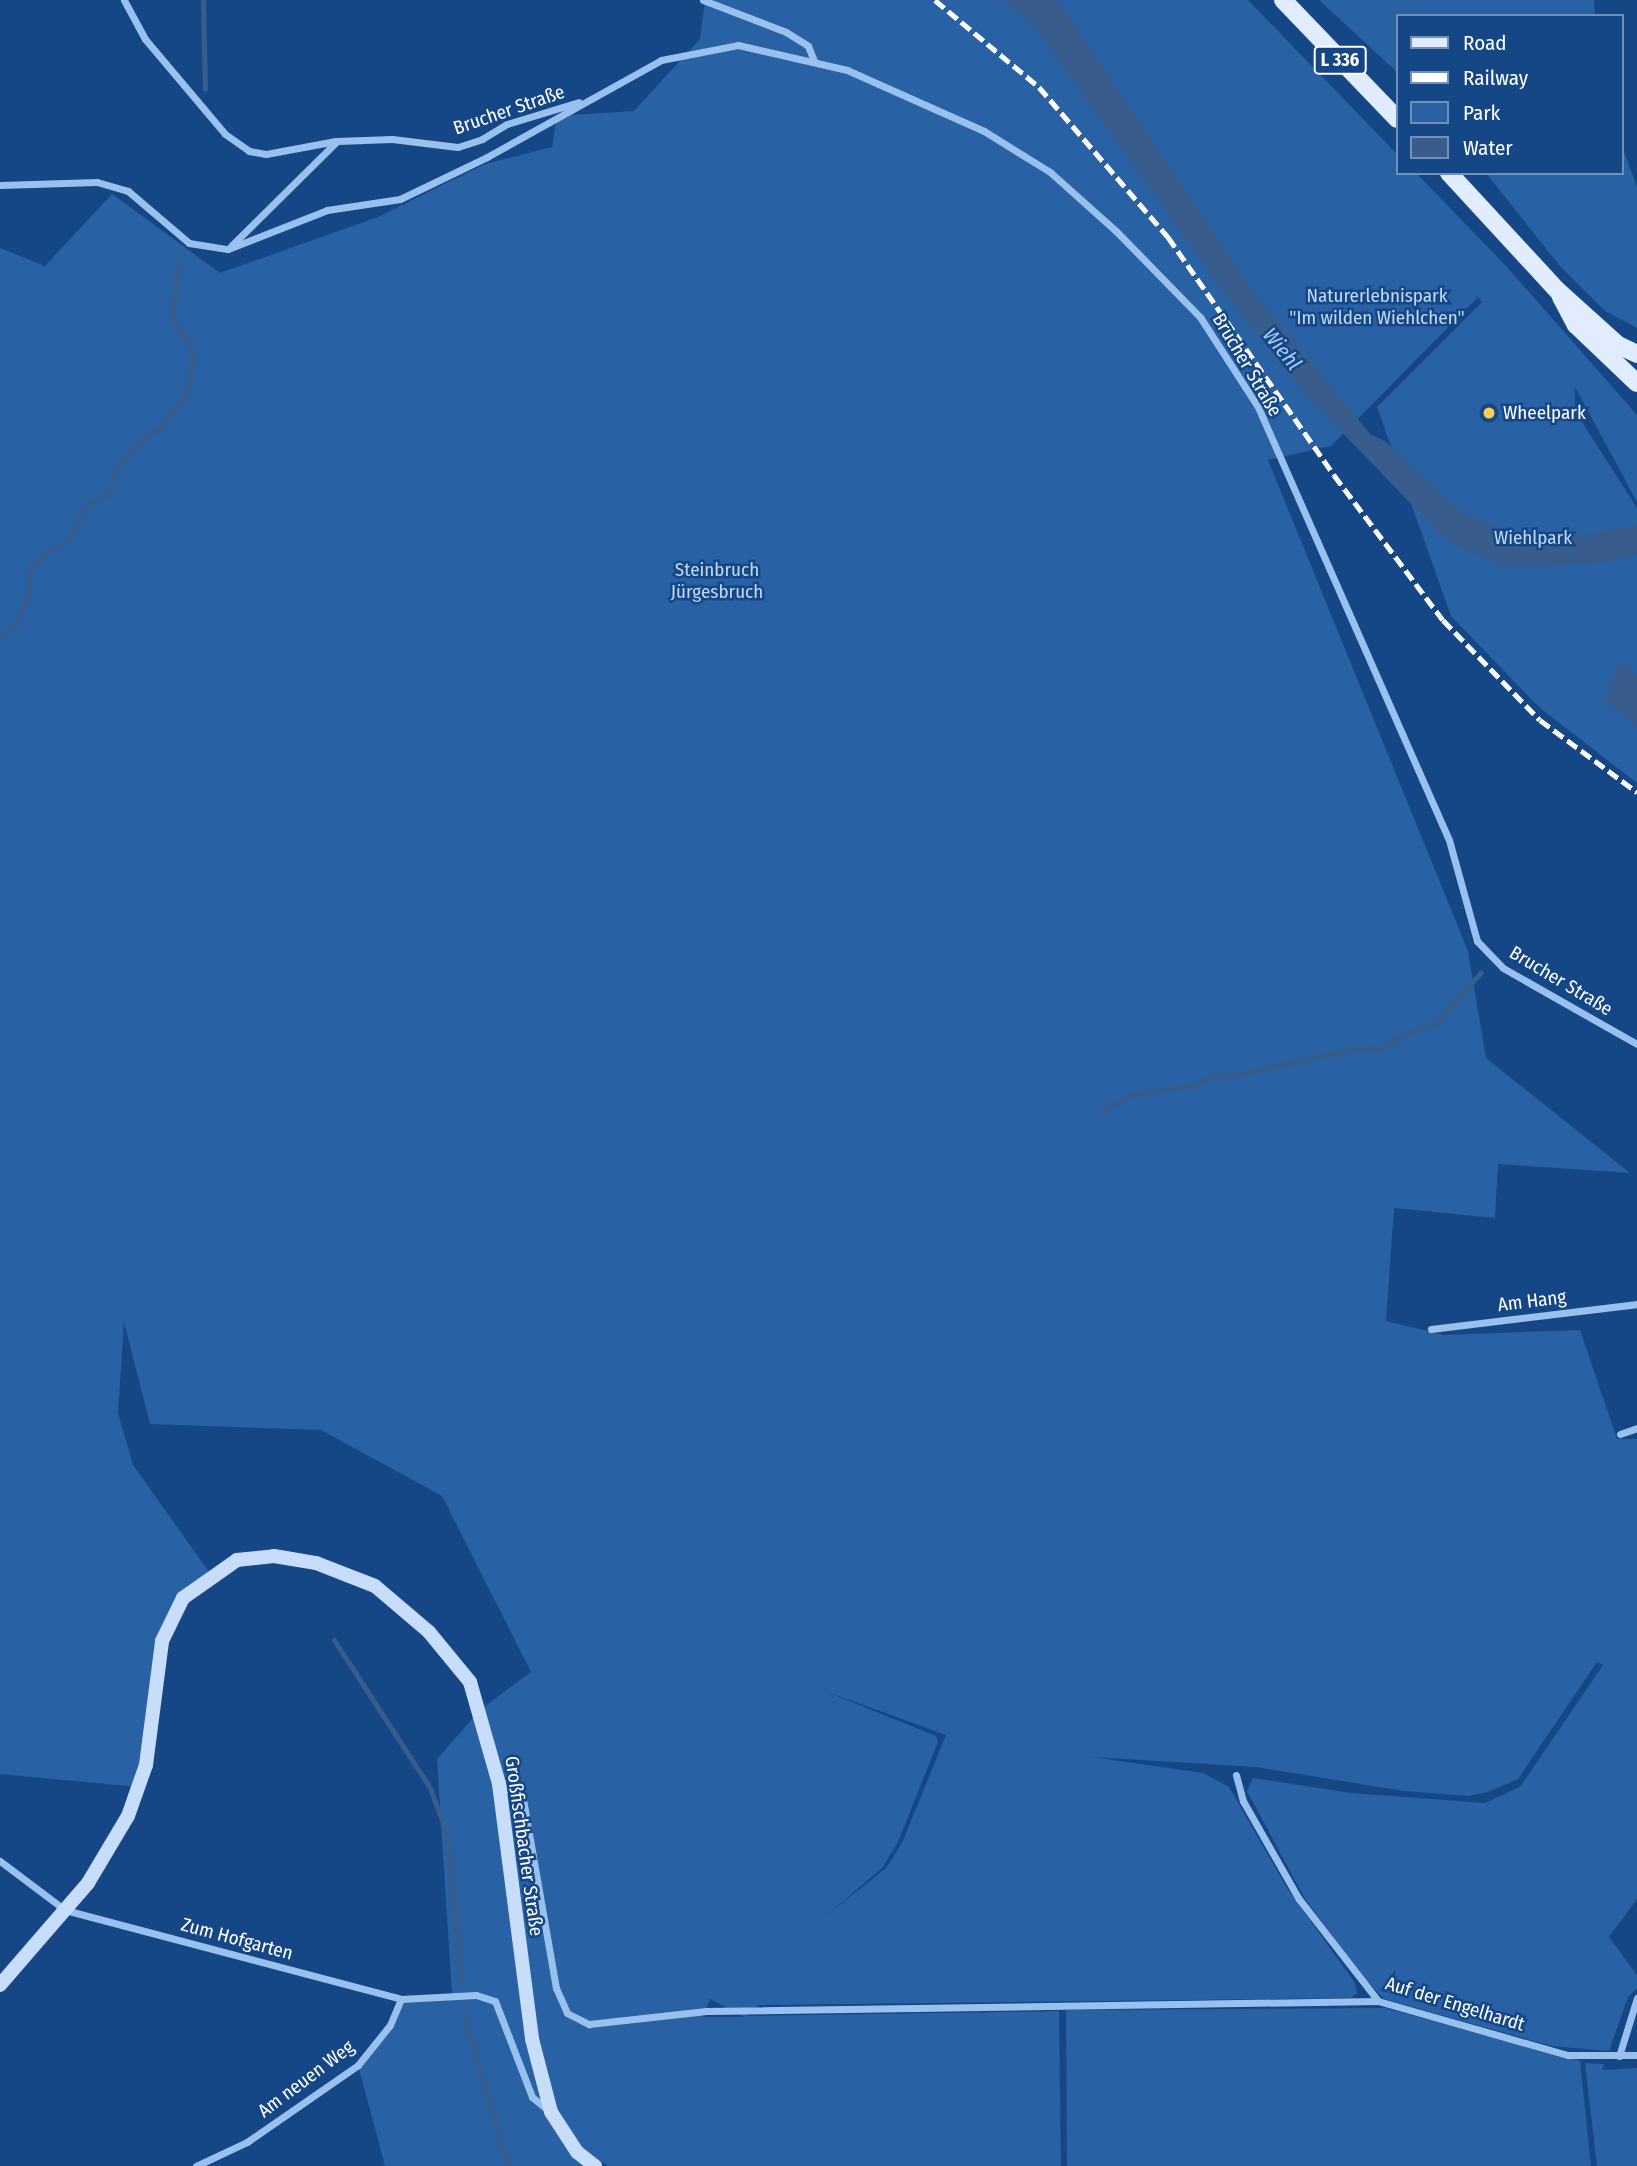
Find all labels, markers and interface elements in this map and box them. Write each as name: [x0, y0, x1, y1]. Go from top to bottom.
legend: [1396, 14, 1623, 175]
text: Road: [1463, 30, 1507, 56]
road number: L 336: [1312, 46, 1368, 74]
text: Railway: [1463, 65, 1528, 91]
street label: Brucher Straße: [450, 80, 568, 140]
text: Park: [1463, 100, 1500, 126]
text: Water: [1463, 135, 1513, 161]
park label: Naturerlebnispark "Im wilden Wiehlchen": [1289, 285, 1465, 329]
street label: Brucher Straße: [1207, 309, 1287, 421]
water label: Wiehl: [1257, 323, 1307, 375]
place label: Wheelpark: [1503, 402, 1586, 424]
marker: Wheelpark: [1481, 405, 1497, 421]
park label: Wiehlpark: [1494, 527, 1572, 549]
park label: Steinbruch Jürgesbruch: [671, 559, 763, 603]
street label: Brucher Straße: [1505, 941, 1617, 1021]
street label: Am Hang: [1496, 1285, 1568, 1317]
street label: Großfischbacher Straße: [500, 1755, 548, 1937]
street label: Zum Hofgarten: [179, 1913, 295, 1965]
street label: Auf der Engelhardt: [1383, 1972, 1527, 2036]
street label: Am neuen Weg: [253, 2035, 359, 2123]

